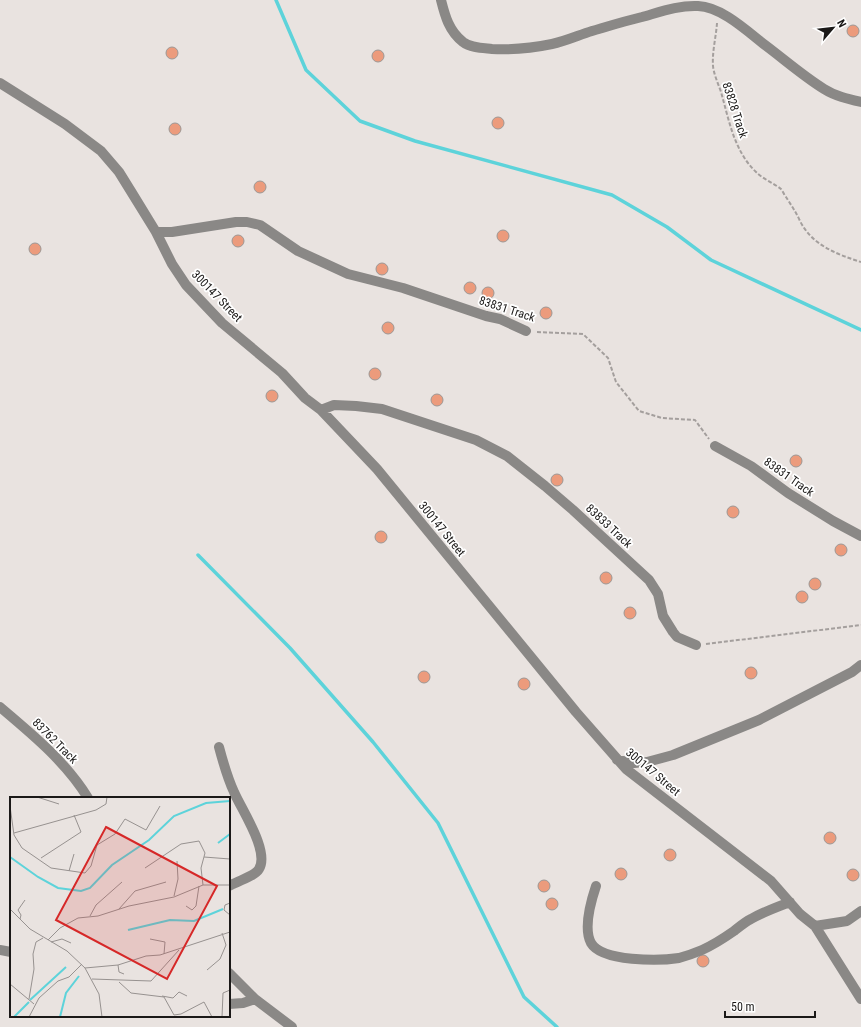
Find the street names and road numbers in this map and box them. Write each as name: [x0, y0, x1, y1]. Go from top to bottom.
street label: 83828 Track: [719, 80, 751, 140]
street label: 300147 Street: [189, 267, 245, 325]
street label: 83831 Track: [477, 293, 537, 325]
street label: 83831 Track: [761, 455, 817, 500]
street label: 300147 Street: [416, 499, 469, 560]
street label: 83833 Track: [583, 501, 635, 551]
street label: 83762 Track: [30, 716, 81, 767]
street label: 300147 Street: [623, 745, 683, 799]

